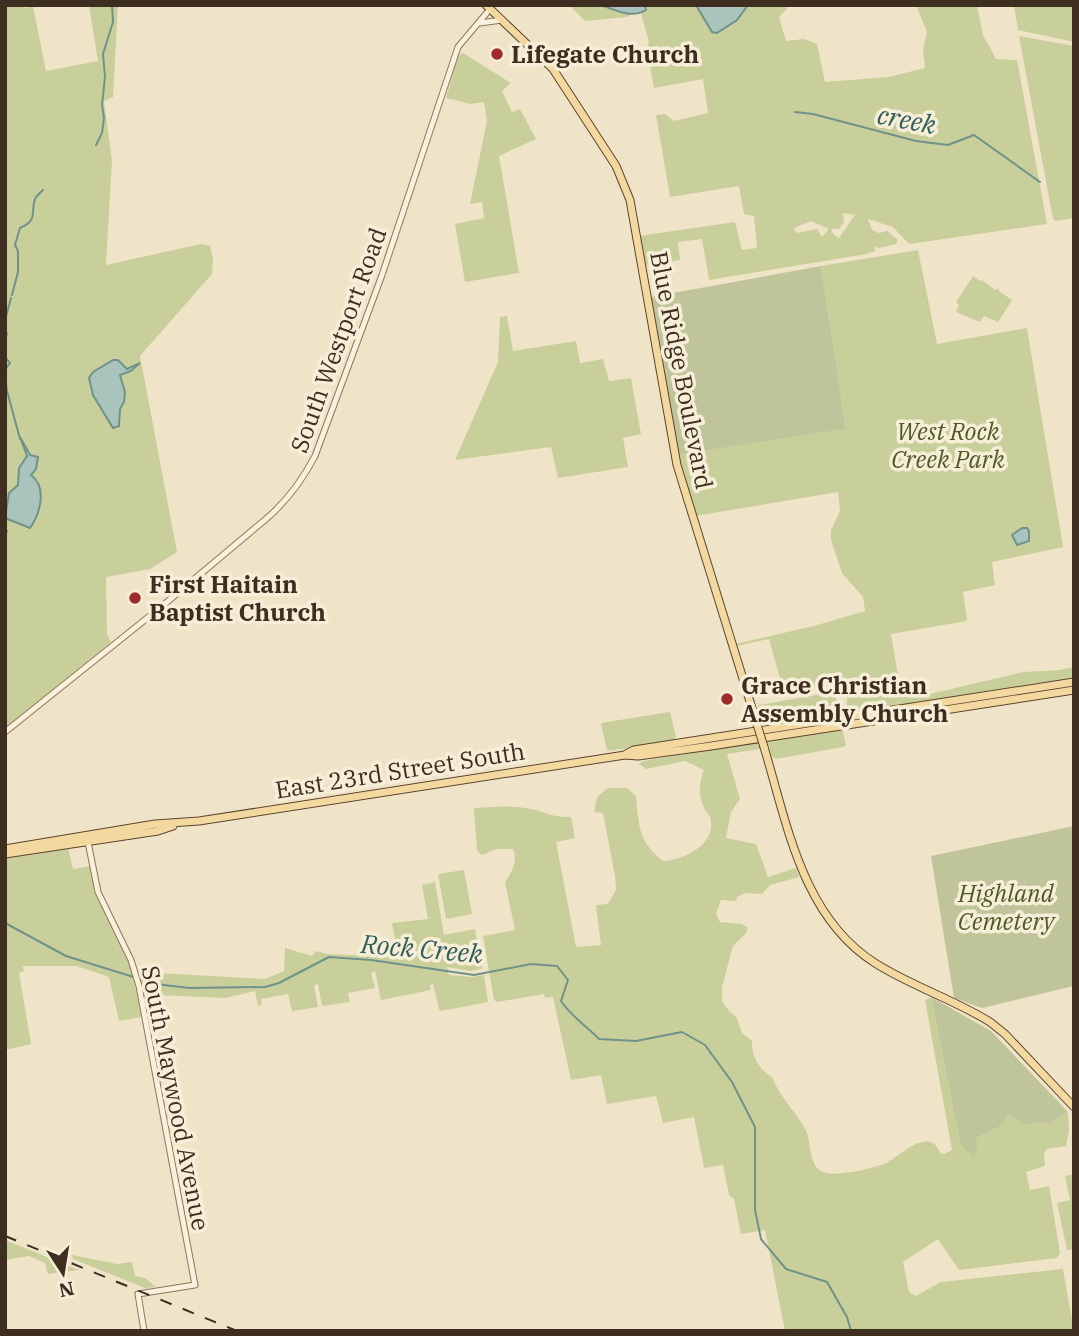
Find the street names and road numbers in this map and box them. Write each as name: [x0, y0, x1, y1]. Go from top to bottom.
street label: South Westport Road: [282, 223, 394, 457]
street label: Blue Ridge Boulevard: [643, 248, 721, 492]
street label: East 23rd Street South: [273, 734, 527, 806]
street label: South Maywood Avenue: [135, 963, 217, 1233]

